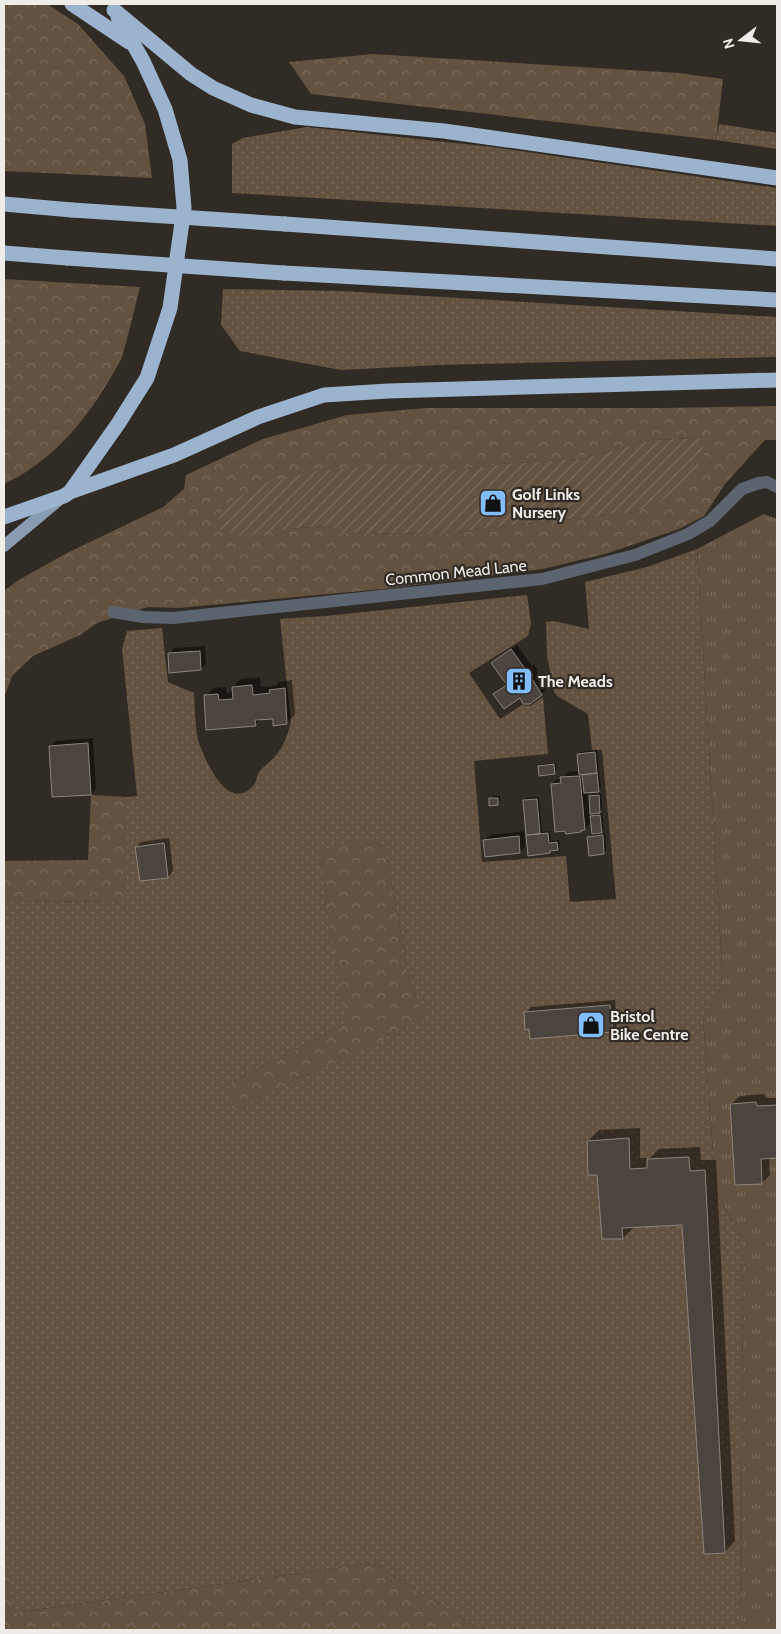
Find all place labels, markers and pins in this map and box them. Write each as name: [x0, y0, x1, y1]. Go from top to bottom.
place label: Golf Links Nursery: [512, 485, 580, 522]
shop icon: Golf Links Nursery: [478, 488, 508, 518]
building icon: The Meads: [504, 666, 534, 696]
place label: The Meads: [538, 672, 613, 691]
place label: Bristol Bike Centre: [610, 1007, 688, 1044]
shop icon: Bristol Bike Centre: [576, 1010, 606, 1040]

